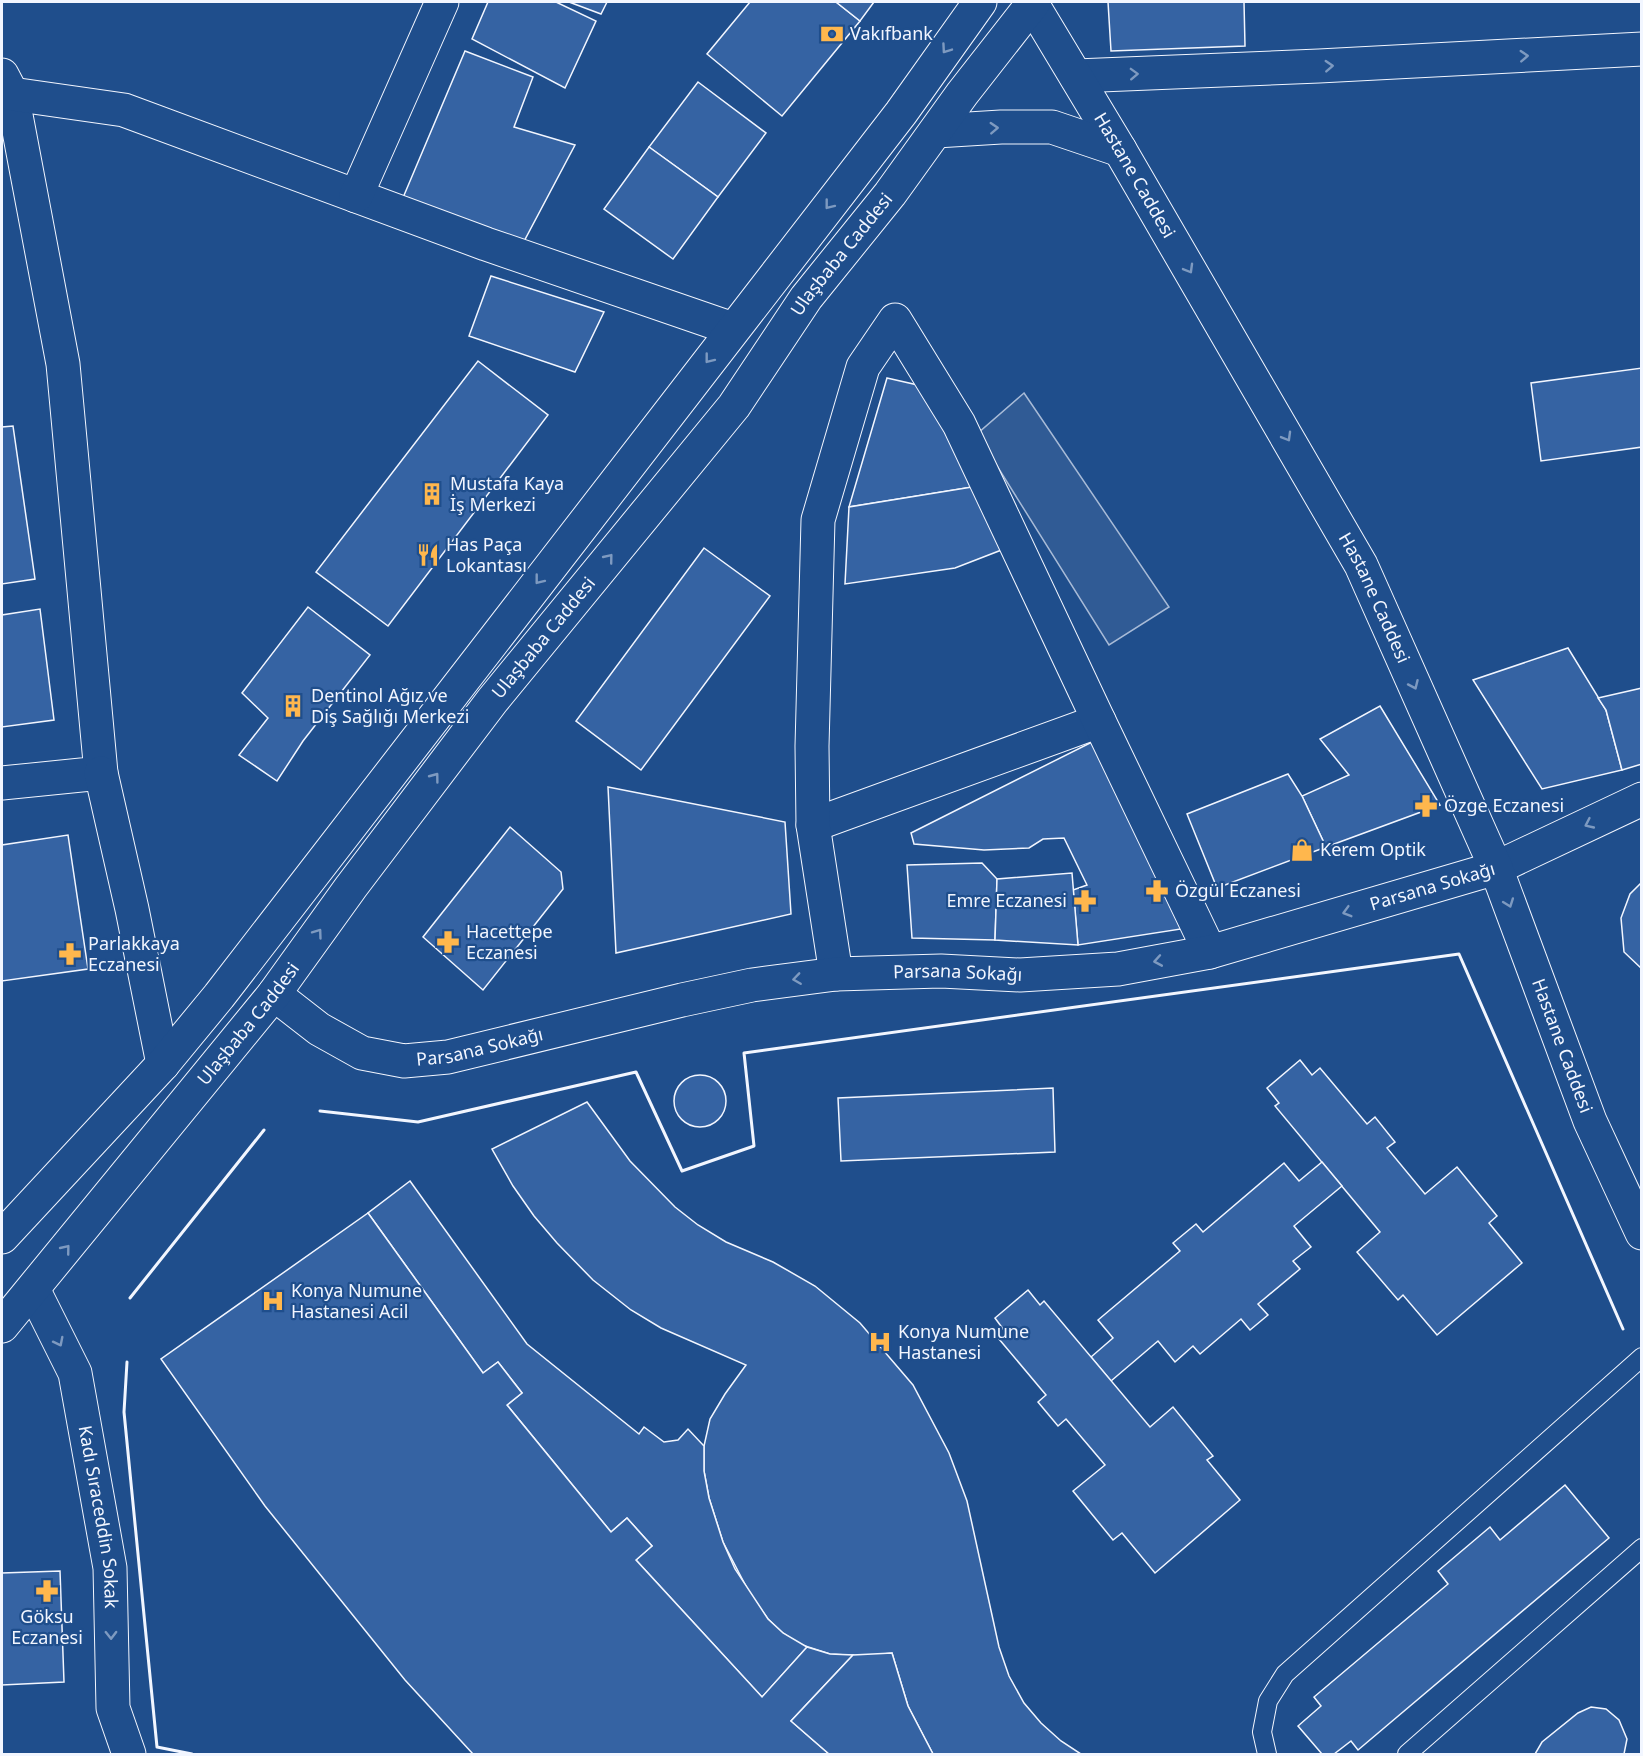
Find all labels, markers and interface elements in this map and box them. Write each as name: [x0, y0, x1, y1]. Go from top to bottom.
bank icon: Vakıfbank: [819, 21, 845, 47]
place label: Vakıfbank: [850, 21, 933, 45]
one-way arrow: [942, 43, 953, 54]
one-way arrow: [1519, 49, 1528, 62]
one-way arrow: [1325, 59, 1334, 72]
one-way arrow: [1130, 67, 1139, 80]
street label: Hastane Caddesi: [1089, 108, 1182, 242]
one-way arrow: [990, 121, 999, 134]
street label: Ulaşbaba Caddesi: [785, 187, 897, 320]
one-way arrow: [826, 199, 837, 210]
one-way arrow: [1182, 263, 1193, 273]
one-way arrow: [706, 353, 717, 364]
one-way arrow: [1280, 431, 1291, 442]
place label: Mustafa Kaya İş Merkezi: [450, 471, 564, 516]
building icon: Mustafa Kaya İş Merkezi: [419, 481, 445, 507]
street label: Hastane Caddesi: [1334, 528, 1416, 667]
place label: Has Paça Lokantası: [446, 532, 527, 577]
restaurant icon: Has Paça Lokantası: [415, 542, 441, 568]
one-way arrow: [602, 554, 613, 565]
street label: Ulaşbaba Caddesi: [486, 571, 600, 703]
one-way arrow: [536, 574, 547, 585]
one-way arrow: [1407, 679, 1419, 690]
place label: Dentinol Ağız ve Diş Sağlığı Merkezi: [311, 683, 469, 728]
building icon: Dentinol Ağız ve Diş Sağlığı Merkezi: [280, 693, 306, 719]
one-way arrow: [428, 772, 439, 783]
pharmacy icon: Özge Eczanesi: [1413, 793, 1439, 819]
place label: Özge Eczanesi: [1444, 793, 1564, 817]
one-way arrow: [1584, 816, 1595, 828]
shop icon: Kerem Optik: [1289, 837, 1315, 863]
place label: Kerem Optik: [1320, 837, 1426, 861]
street label: Parsana Sokağı: [1367, 856, 1498, 915]
pharmacy icon: Özgül Eczanesi: [1144, 878, 1170, 904]
place label: Özgül Eczanesi: [1175, 878, 1301, 902]
place label: Emre Eczanesi: [947, 888, 1067, 912]
pharmacy icon: Emre Eczanesi: [1072, 888, 1098, 914]
one-way arrow: [1501, 897, 1514, 907]
one-way arrow: [1342, 905, 1353, 917]
place label: Hacettepe Eczanesi: [466, 919, 553, 964]
one-way arrow: [311, 928, 322, 939]
pharmacy icon: Hacettepe Eczanesi: [435, 929, 461, 955]
place label: Parlakkaya Eczanesi: [88, 931, 180, 976]
pharmacy icon: Parlakkaya Eczanesi: [57, 941, 83, 967]
one-way arrow: [1154, 955, 1163, 967]
street label: Ulaşbaba Caddesi: [191, 957, 304, 1090]
street label: Parsana Sokağı: [893, 958, 1023, 986]
one-way arrow: [792, 972, 801, 985]
street label: Hastane Caddesi: [1527, 975, 1599, 1116]
street label: Parsana Sokağı: [415, 1021, 545, 1071]
one-way arrow: [59, 1245, 70, 1256]
place label: Konya Numune Hastanesi Acil: [291, 1278, 422, 1323]
hospital icon: Konya Numune Hastanesi Acil: [260, 1288, 286, 1314]
place label: Konya Numune Hastanesi: [898, 1319, 1029, 1364]
hospital icon: Konya Numune Hastanesi: [867, 1329, 893, 1355]
one-way arrow: [52, 1335, 64, 1346]
street label: Kadı Sıraceddin Sokak: [74, 1423, 124, 1609]
pharmacy icon: Göksu Eczanesi: [34, 1578, 60, 1604]
place label: Göksu Eczanesi: [11, 1604, 83, 1649]
one-way arrow: [105, 1630, 117, 1639]

